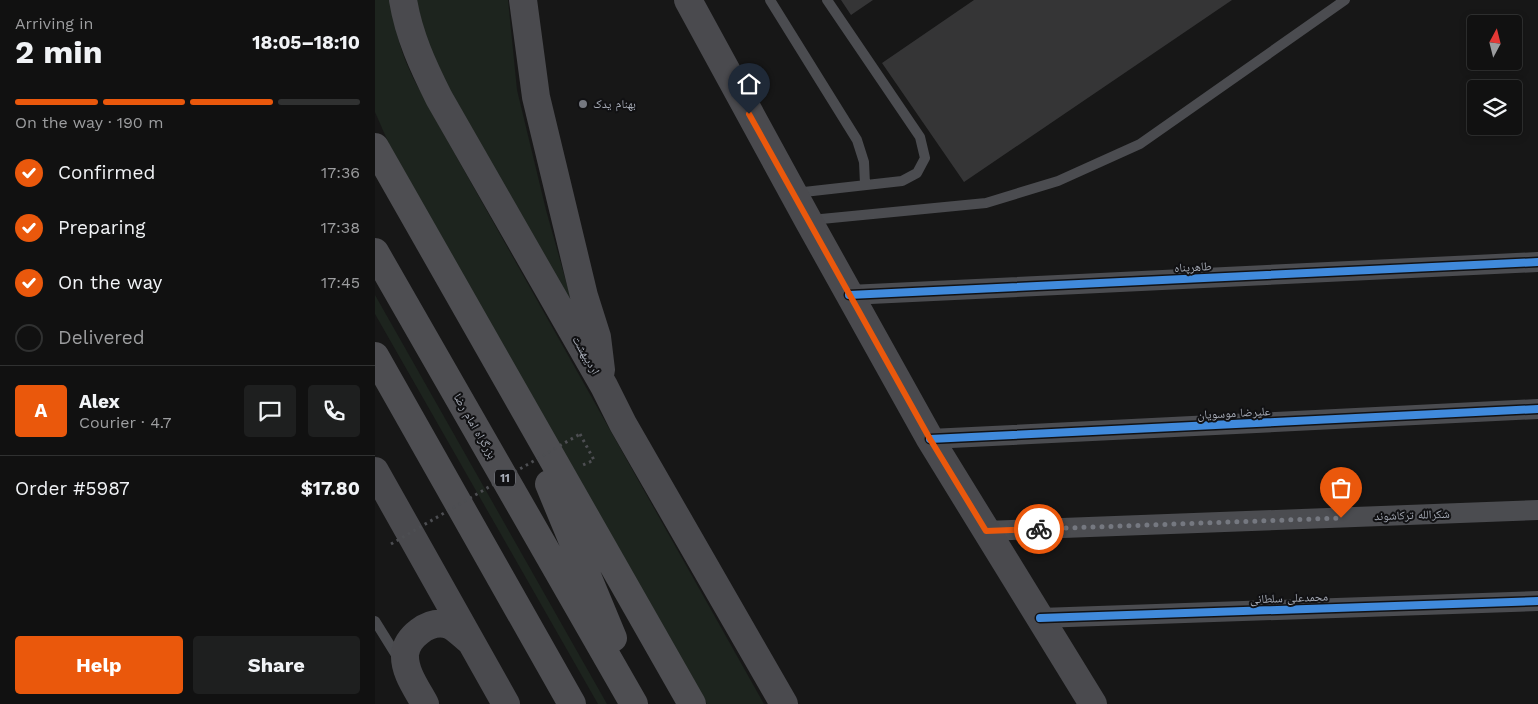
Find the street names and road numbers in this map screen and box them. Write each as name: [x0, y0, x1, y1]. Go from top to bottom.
street label: طاهرپناه: [1174, 259, 1212, 275]
street label: اردیبهشت: [569, 333, 603, 377]
street label: بزرگراه امام رضا: [450, 391, 499, 462]
street label: علیرضا موسویان: [1197, 404, 1271, 422]
road number: 11: [495, 469, 515, 486]
street label: شکرالله ترکاشوند: [1374, 507, 1450, 523]
street label: محمدعلی سلطانی: [1250, 590, 1328, 606]

